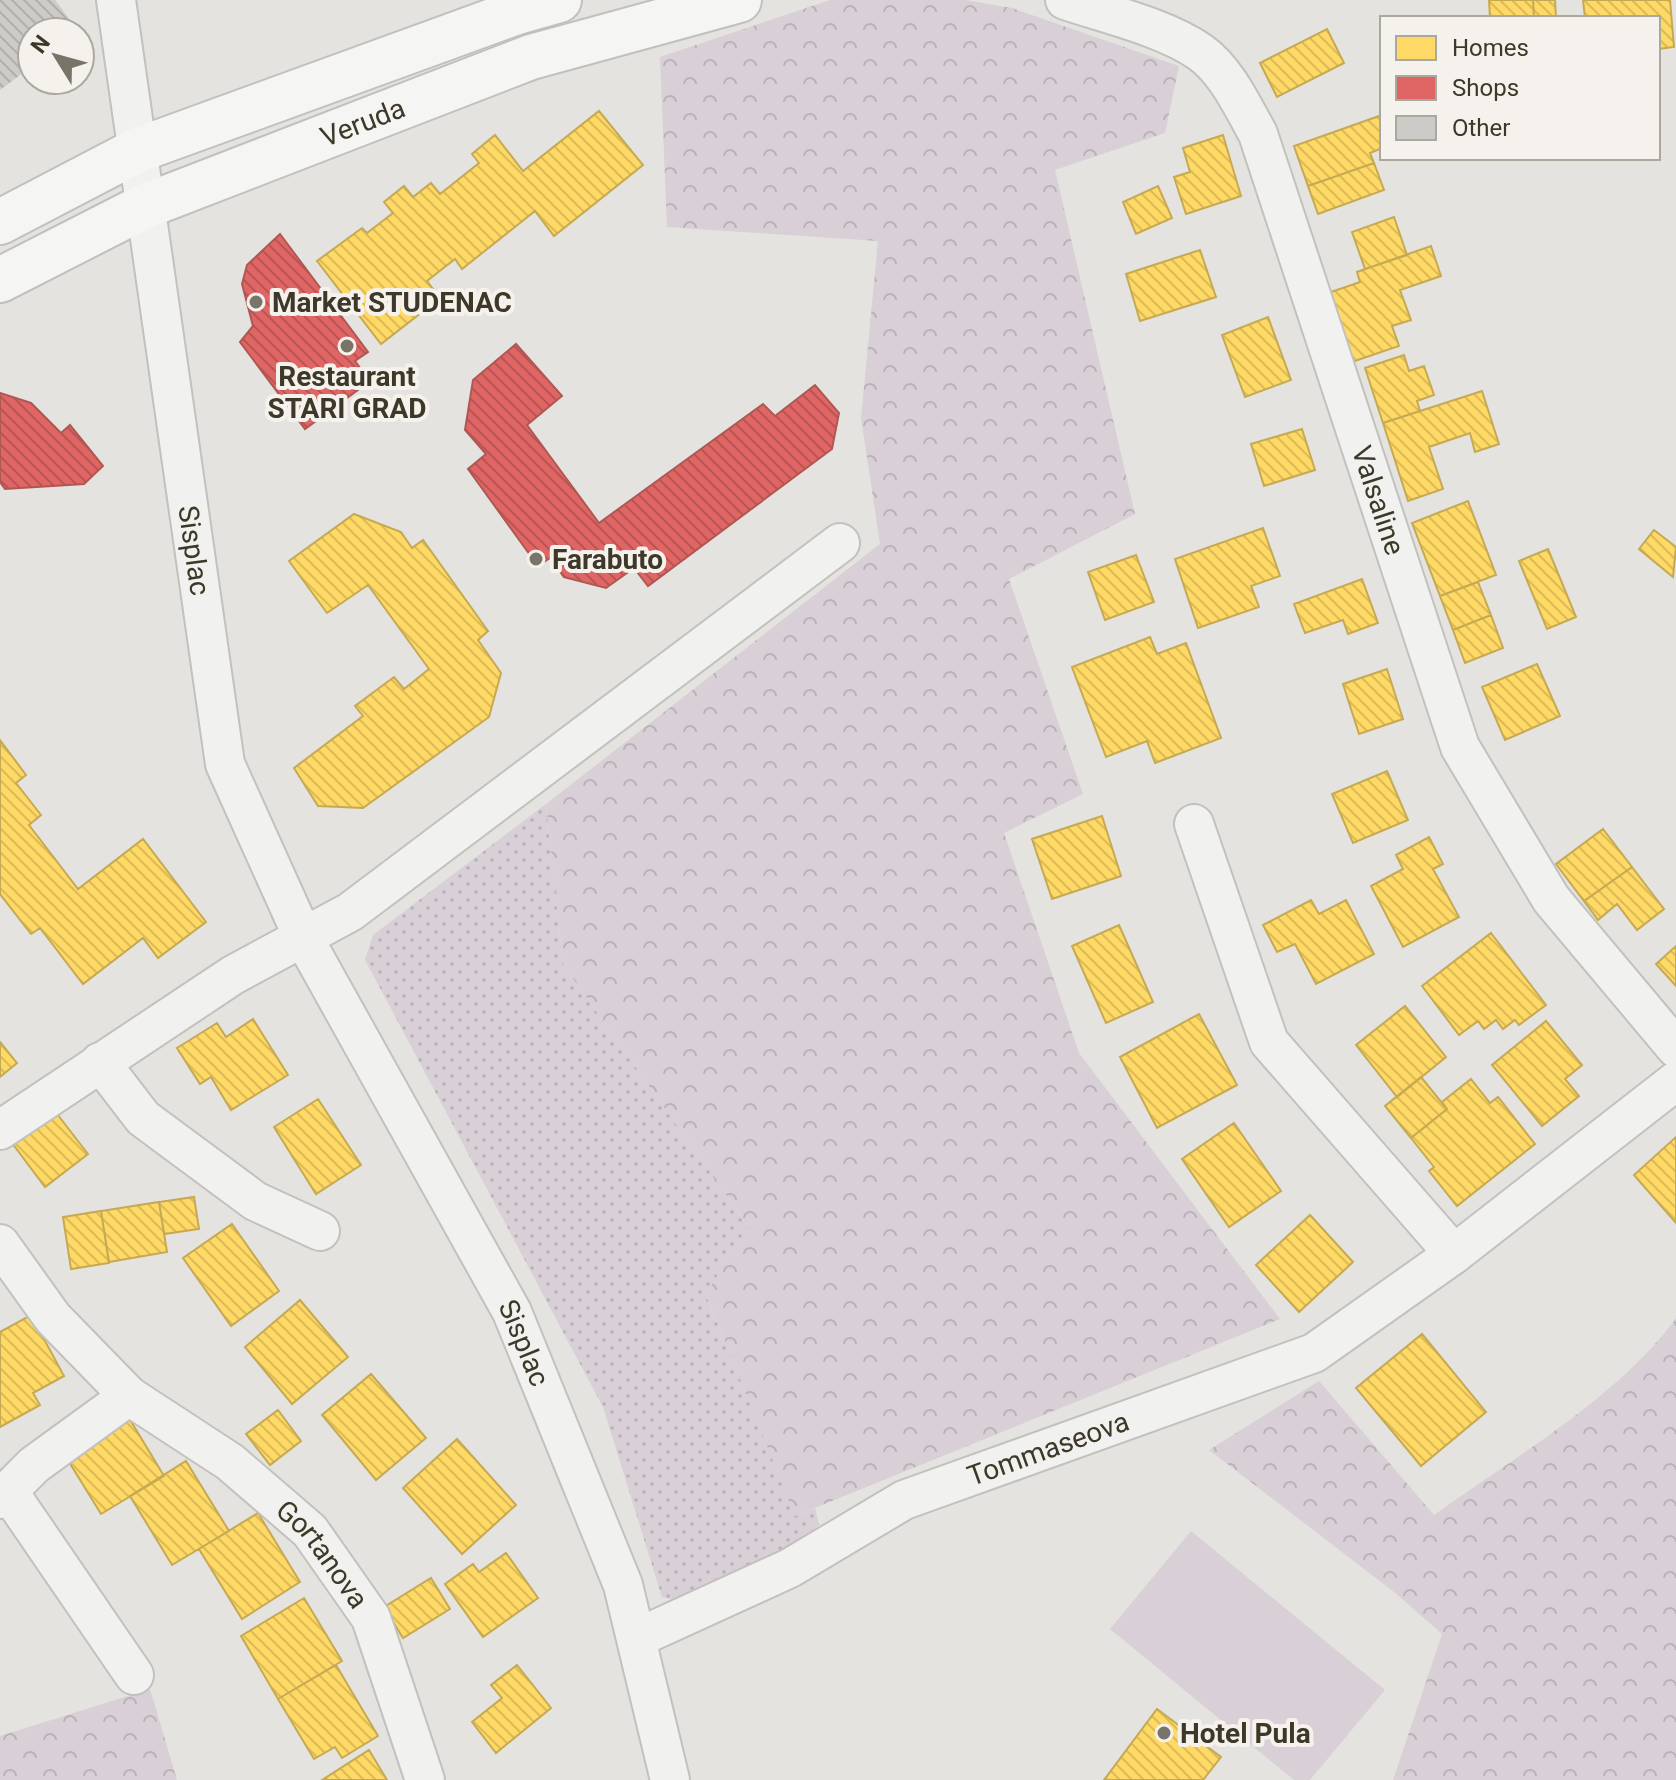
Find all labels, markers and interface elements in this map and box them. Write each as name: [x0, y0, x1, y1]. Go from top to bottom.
north arrow: [16, 16, 96, 96]
legend: [1380, 16, 1660, 160]
text: N: [26, 31, 55, 58]
text: Homes: [1452, 34, 1529, 62]
text: Shops: [1452, 74, 1519, 102]
street label: Veruda: [316, 91, 410, 153]
text: Other: [1452, 114, 1510, 142]
place label: Market STUDENAC: [272, 286, 512, 319]
marker: Market STUDENAC: [247, 293, 265, 311]
marker: Restaurant STARI GRAD: [338, 337, 356, 355]
place label: Restaurant STARI GRAD: [267, 360, 427, 425]
street label: Valsaline: [1345, 441, 1412, 559]
street label: Sisplac: [172, 503, 217, 597]
place label: Farabuto: [552, 543, 663, 576]
marker: Farabuto: [527, 550, 545, 568]
street label: Sisplac: [492, 1294, 557, 1391]
street label: Tommaseova: [963, 1404, 1133, 1492]
street label: Gortanova: [270, 1493, 375, 1615]
place label: Hotel Pula: [1180, 1717, 1311, 1750]
marker: Hotel Pula: [1155, 1724, 1173, 1742]

